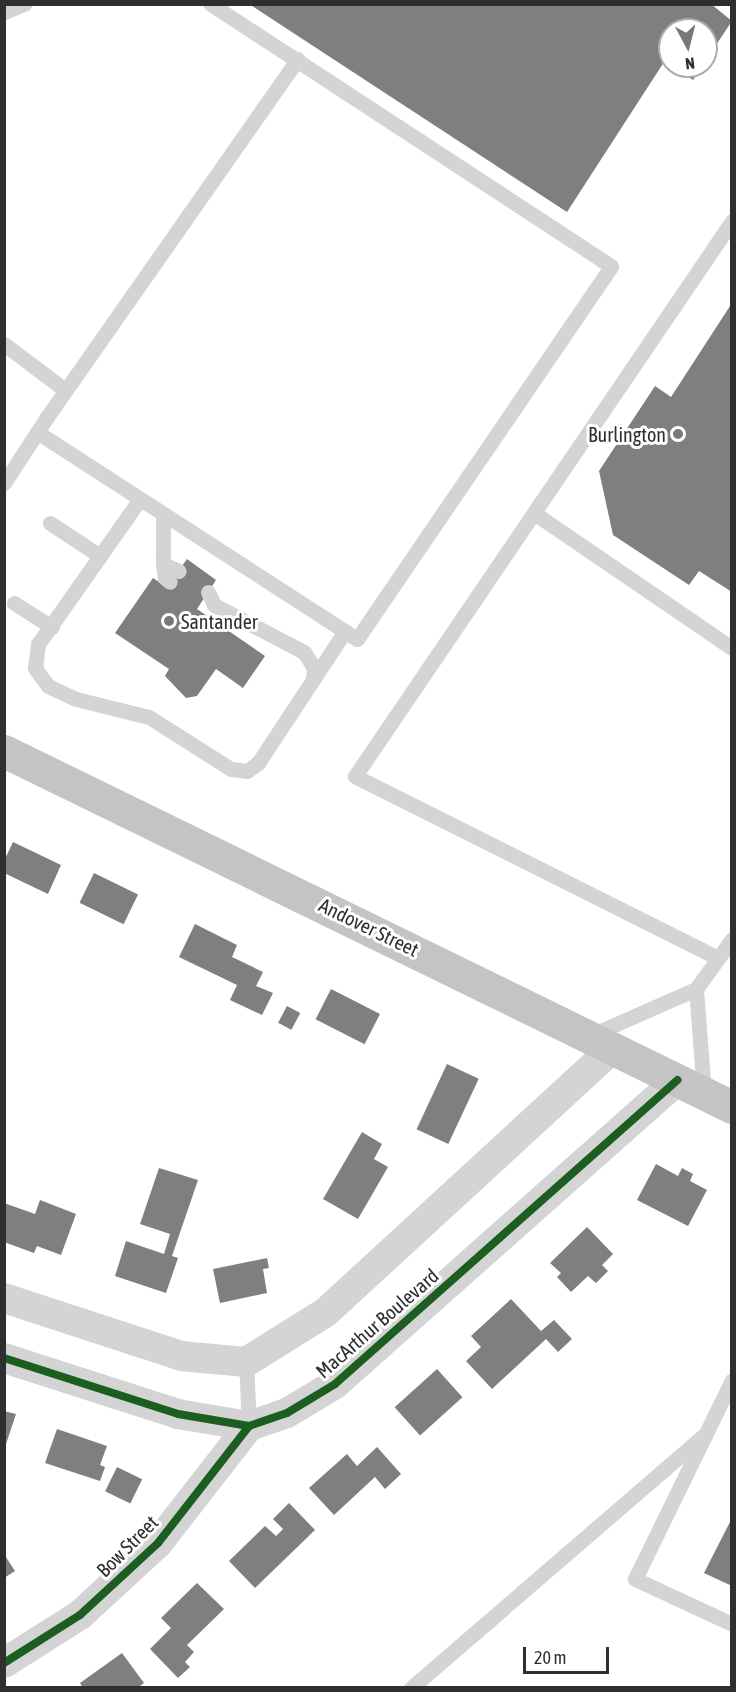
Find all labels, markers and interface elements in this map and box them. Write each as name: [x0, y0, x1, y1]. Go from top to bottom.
north arrow: [658, 18, 718, 78]
text: N: [684, 54, 696, 73]
place label: Burlington: [588, 422, 666, 446]
marker: Burlington: [671, 427, 685, 441]
place label: Santander: [181, 609, 258, 633]
marker: Santander: [162, 614, 176, 628]
street label: Andover Street: [315, 893, 423, 961]
street label: MacArthur Boulevard: [311, 1263, 443, 1383]
street label: Bow Street: [91, 1510, 163, 1582]
scale bar: [526, 1635, 612, 1673]
text: 20 m: [534, 1647, 566, 1668]

